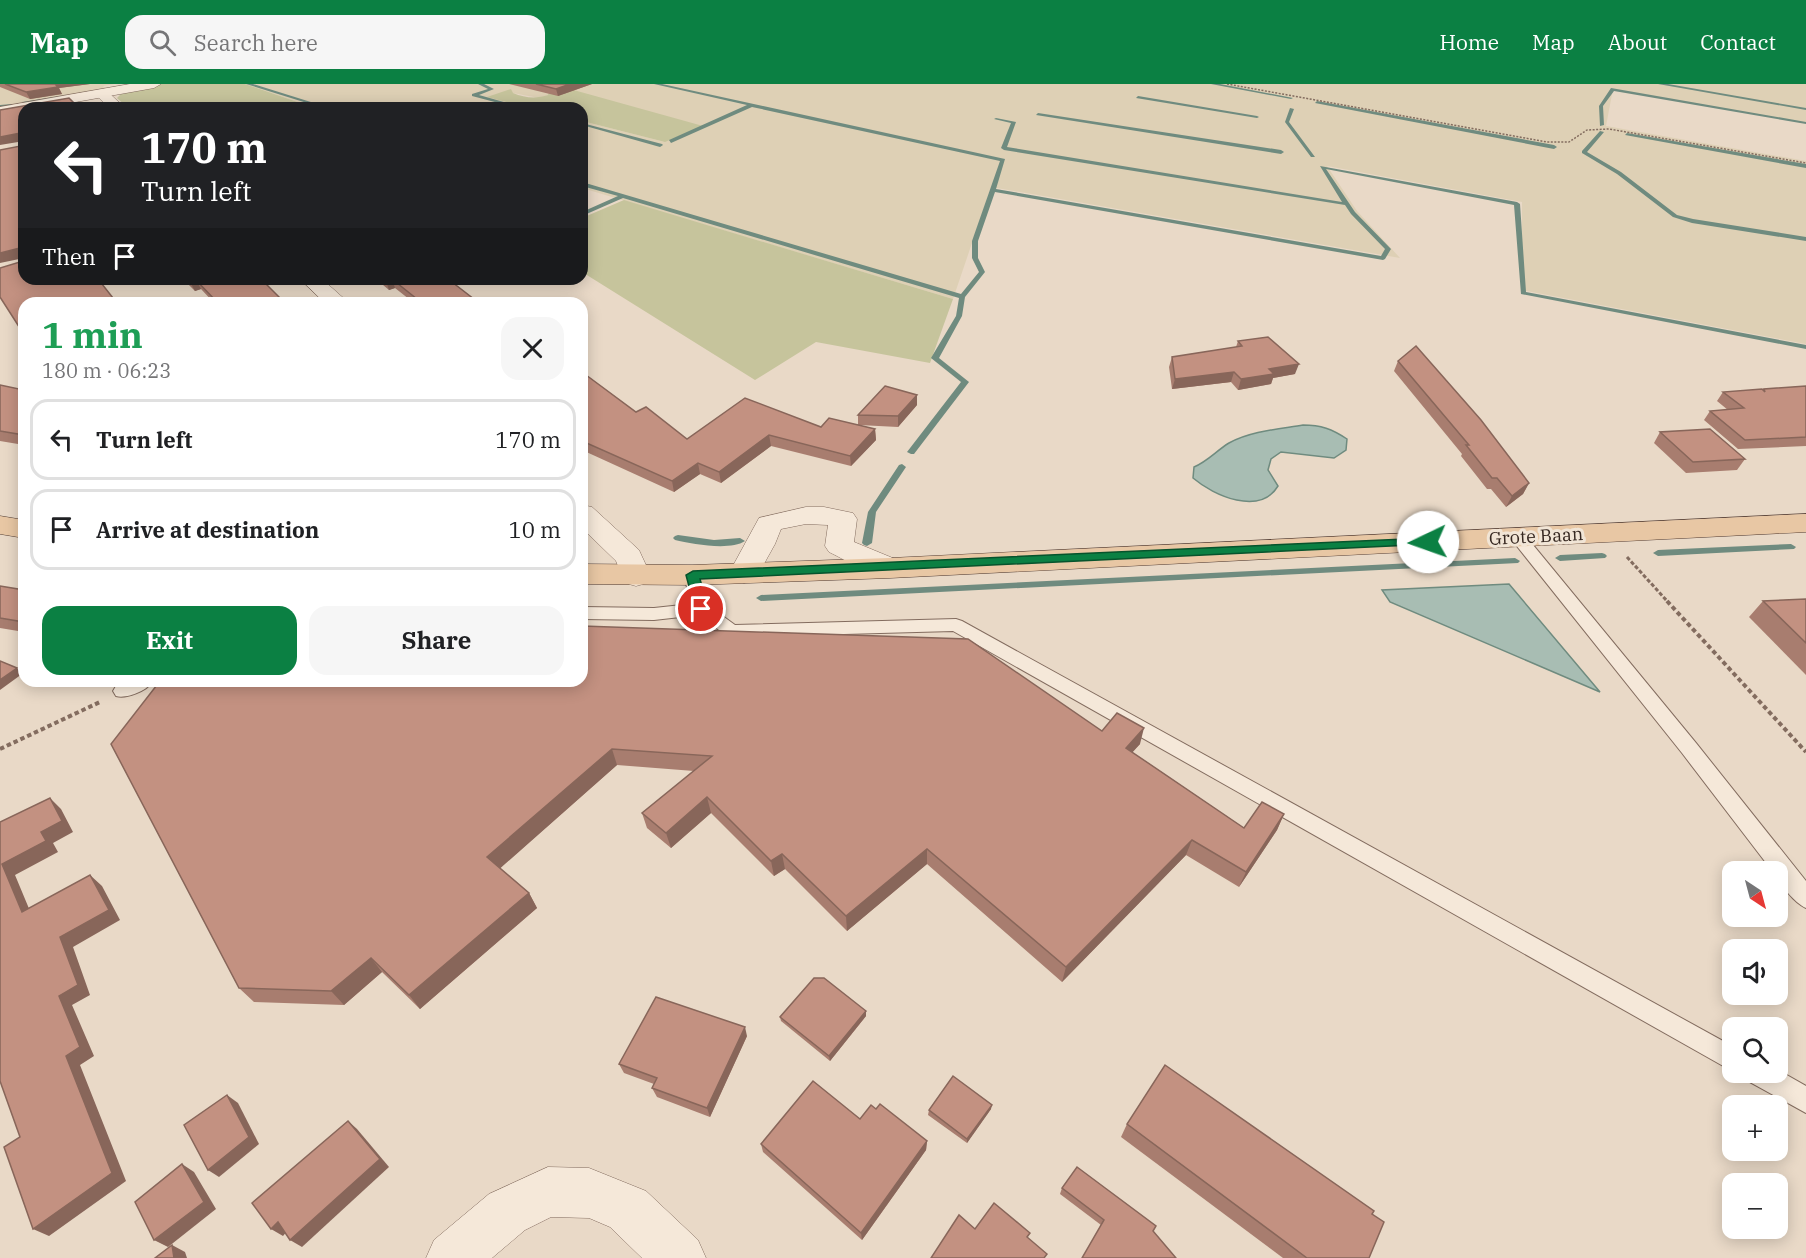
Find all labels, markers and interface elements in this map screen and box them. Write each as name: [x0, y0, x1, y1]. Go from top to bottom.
search box: [125, 15, 545, 69]
text: Map: [30, 24, 89, 61]
icon: search: [146, 26, 179, 59]
text: Search here: [194, 28, 318, 57]
text: Home: [1439, 28, 1499, 56]
text: Map: [1532, 28, 1575, 56]
text: About: [1608, 28, 1667, 56]
text: Contact: [1700, 28, 1776, 56]
text: 170 m: [141, 120, 267, 175]
icon: left: [42, 126, 120, 204]
text: Turn left: [141, 173, 252, 208]
icon: arrive: [108, 240, 141, 273]
text: Then: [42, 242, 96, 271]
text: 1 min: [42, 311, 143, 358]
button: close: [501, 317, 564, 380]
text: 180 m · 06:23: [42, 357, 171, 384]
icon: left: [45, 423, 78, 456]
text: Turn left: [96, 425, 192, 454]
text: 170 m: [495, 425, 561, 454]
position arrow: [1396, 510, 1460, 574]
icon: arrive: [45, 513, 78, 546]
text: Arrive at destination: [96, 515, 319, 544]
text: 10 m: [509, 515, 561, 544]
street label: Grote Baan: [1488, 522, 1584, 550]
pin: [675, 583, 726, 634]
icon: arrive: [684, 592, 717, 625]
button: Exit: [42, 606, 297, 675]
button: Share: [309, 606, 564, 675]
north arrow: [1722, 861, 1788, 927]
map controls: [1722, 861, 1788, 1239]
button: sound: [1722, 939, 1788, 1005]
button: search: [1722, 1017, 1788, 1083]
button: +: [1722, 1095, 1788, 1161]
button: −: [1722, 1173, 1788, 1239]

